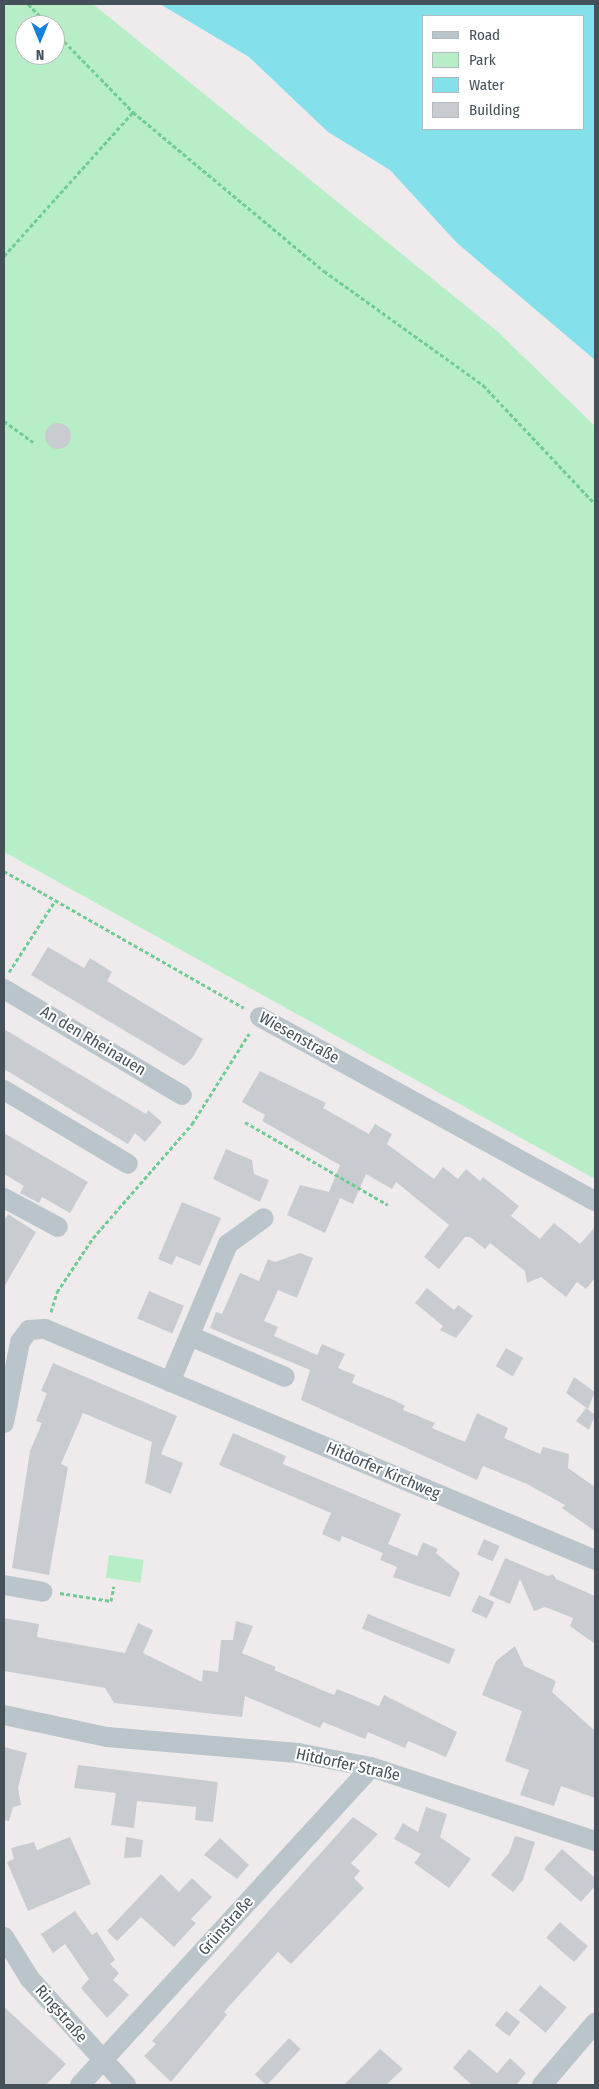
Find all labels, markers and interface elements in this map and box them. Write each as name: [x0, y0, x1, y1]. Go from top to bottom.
north arrow: [15, 15, 65, 65]
legend: [422, 15, 584, 130]
text: Road: [469, 26, 500, 44]
text: N: [36, 46, 44, 63]
text: Park: [469, 51, 496, 69]
text: Water: [469, 76, 504, 94]
text: Building: [469, 101, 520, 119]
street label: An den Rheinauen: [37, 1002, 149, 1080]
street label: Wiesenstraße: [256, 1008, 342, 1068]
street label: Hitdorfer Kirchweg: [323, 1438, 443, 1504]
street label: Hitdorfer Straße: [294, 1745, 402, 1785]
street label: Grünstraße: [194, 1892, 258, 1960]
street label: Ringstraße: [31, 1981, 91, 2047]

